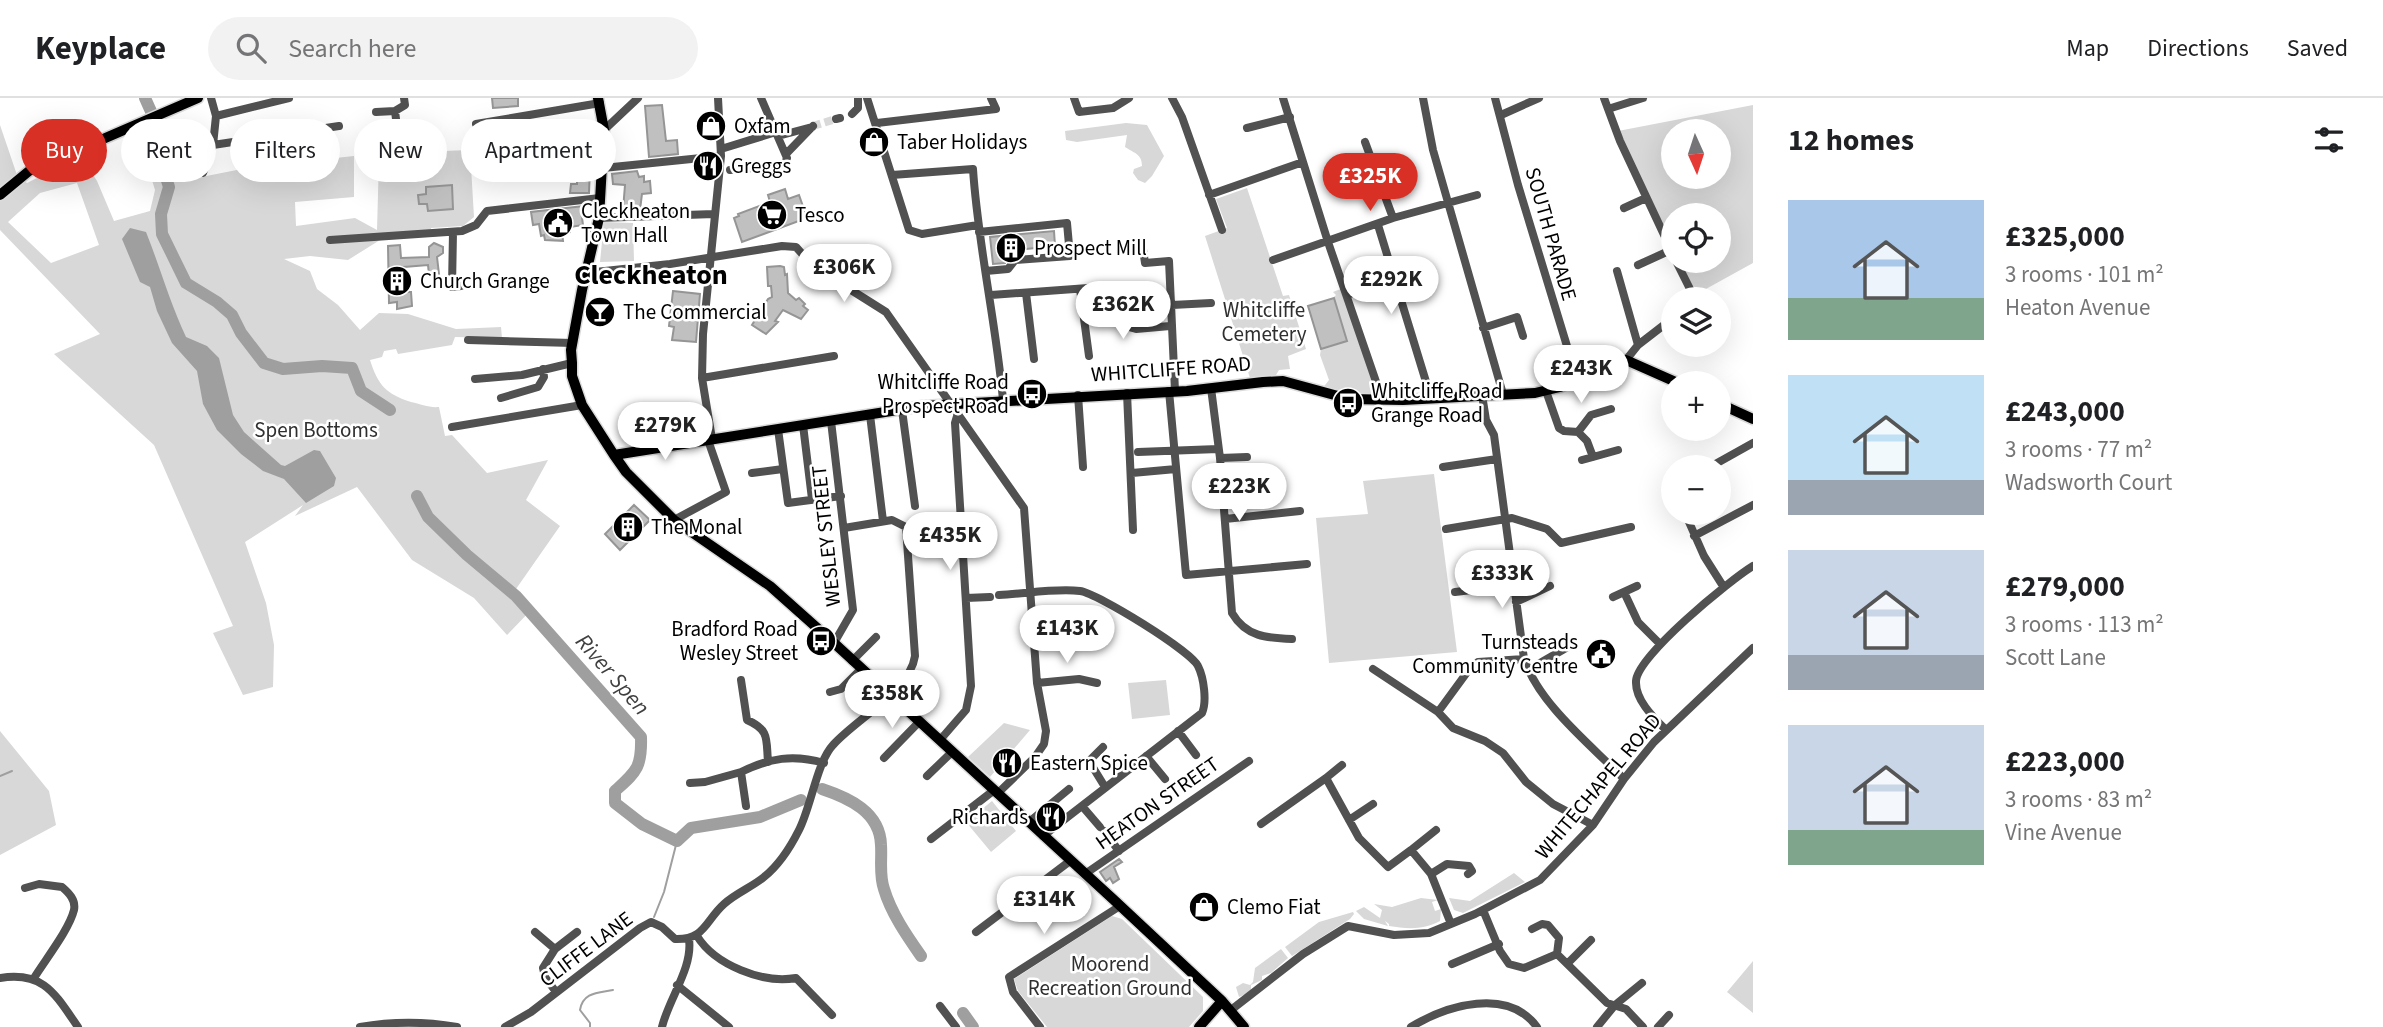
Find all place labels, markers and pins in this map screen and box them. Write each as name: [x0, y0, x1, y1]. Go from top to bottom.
shop icon: Oxfam: [694, 109, 728, 143]
place label: Oxfam: [734, 111, 791, 141]
shop icon: Taber Holidays: [857, 125, 891, 159]
place label: Taber Holidays: [897, 127, 1027, 157]
restaurant icon: Greggs: [691, 149, 725, 183]
place label: Greggs: [731, 151, 791, 181]
pin: £325K: [1321, 153, 1419, 213]
place label: Cleckheaton Town Hall: [581, 196, 690, 250]
supermarket icon: Tesco: [755, 198, 789, 232]
place label: Tesco: [795, 200, 845, 230]
public building icon: Cleckheaton Town Hall: [541, 206, 575, 240]
building icon: Prospect Mill: [994, 231, 1028, 265]
place label: Prospect Mill: [1034, 233, 1147, 263]
pin: £306K: [795, 244, 893, 304]
pin: £292K: [1342, 256, 1440, 316]
building icon: Church Grange: [380, 264, 414, 298]
place label: Church Grange: [420, 266, 550, 296]
pin: £362K: [1074, 282, 1172, 341]
bar icon: The Commercial: [583, 295, 617, 329]
place label: The Commercial: [623, 297, 767, 327]
pin: £243K: [1532, 345, 1630, 405]
place label: Whitcliffe Road Prospect Road: [877, 367, 1009, 421]
place label: Whitcliffe Road Grange Road: [1371, 376, 1503, 430]
bus stop icon: Whitcliffe Road Prospect Road: [1015, 377, 1049, 411]
bus stop icon: Whitcliffe Road Grange Road: [1331, 386, 1365, 420]
pin: £279K: [616, 402, 714, 462]
pin: £223K: [1190, 464, 1288, 523]
building icon: The Monal: [611, 510, 645, 544]
place label: The Monal: [651, 512, 742, 542]
pin: £435K: [901, 512, 999, 572]
pin: £333K: [1453, 550, 1551, 610]
pin: £143K: [1018, 606, 1116, 665]
place label: Bradford Road Wesley Street: [671, 614, 798, 668]
bus stop icon: Bradford Road Wesley Street: [804, 624, 838, 658]
place label: Turnsteads Community Centre: [1412, 627, 1578, 681]
public building icon: Turnsteads Community Centre: [1584, 637, 1618, 671]
pin: £358K: [843, 670, 941, 730]
restaurant icon: Eastern Spice: [990, 746, 1024, 780]
place label: Eastern Spice: [1030, 748, 1148, 778]
restaurant icon: Richards: [1034, 800, 1068, 834]
place label: Richards: [952, 802, 1028, 832]
pin: £314K: [995, 876, 1093, 936]
shop icon: Clemo Fiat: [1187, 890, 1221, 924]
place label: Clemo Fiat: [1227, 892, 1321, 922]

